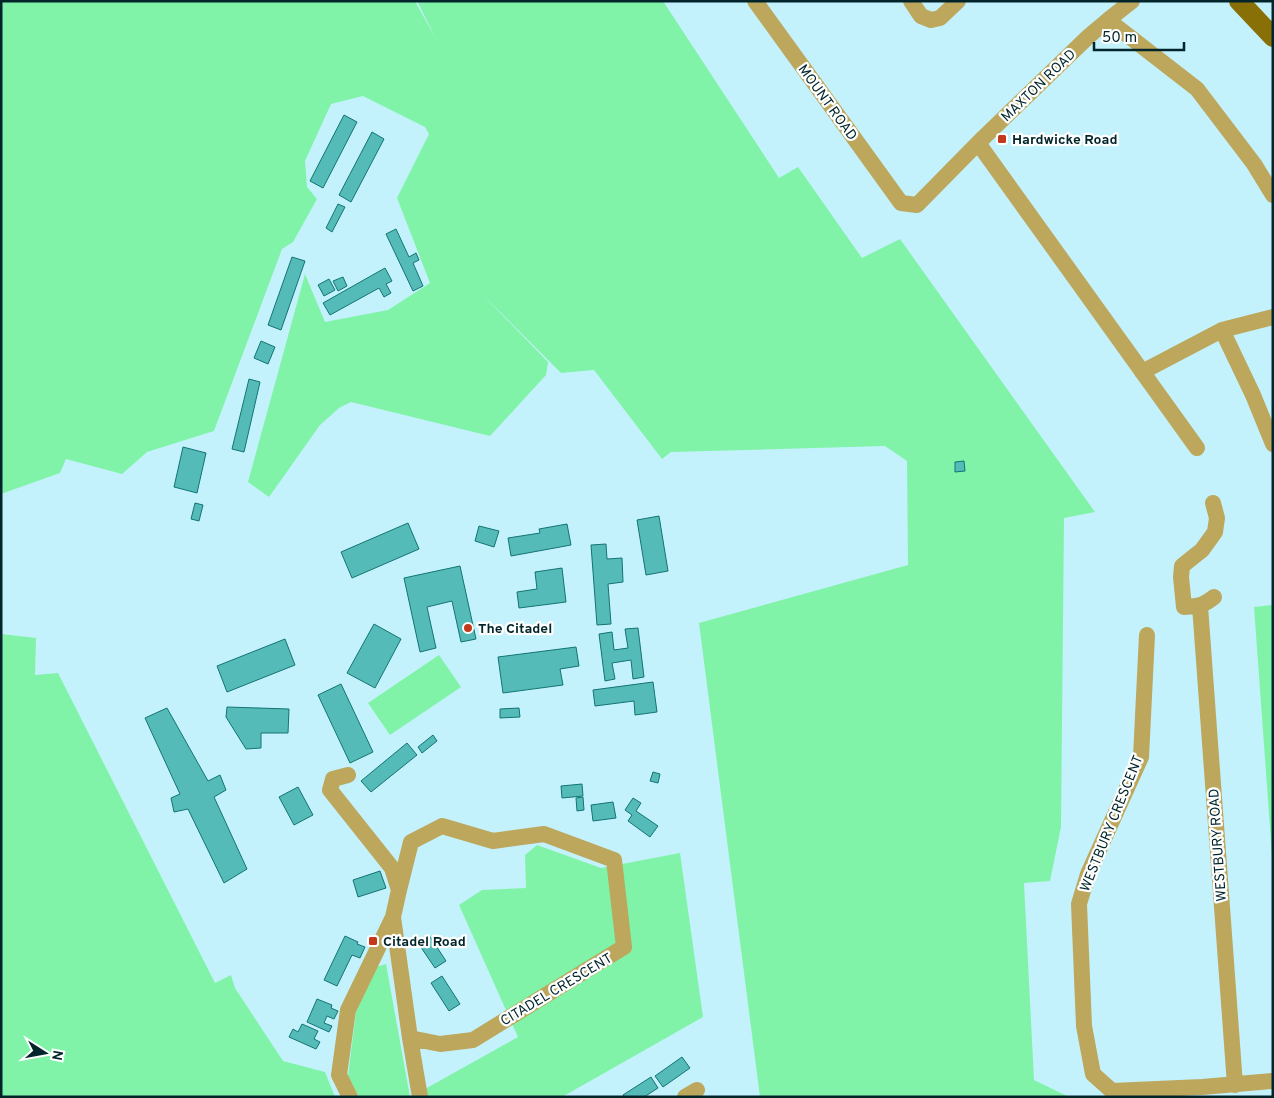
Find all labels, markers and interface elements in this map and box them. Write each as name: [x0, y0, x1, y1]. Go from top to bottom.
scale bar: [1094, 20, 1184, 52]
text: 50 m: [1102, 29, 1137, 48]
street label: MAXTON ROAD: [998, 46, 1080, 126]
street label: MOUNT ROAD: [794, 62, 860, 144]
place label: Hardwicke Road: [1012, 132, 1118, 149]
marker: Hardwicke Road: [996, 133, 1008, 145]
place label: The Citadel: [478, 621, 552, 638]
marker: The Citadel: [462, 622, 474, 634]
street label: WESTBURY CRESCENT: [1077, 753, 1148, 894]
street label: WESTBURY ROAD: [1206, 788, 1231, 902]
place label: Citadel Road: [383, 934, 466, 951]
marker: Citadel Road: [367, 935, 379, 947]
street label: CITADEL CRESCENT: [498, 950, 616, 1030]
north arrow: [20, 1028, 70, 1078]
text: N: [47, 1049, 66, 1062]

